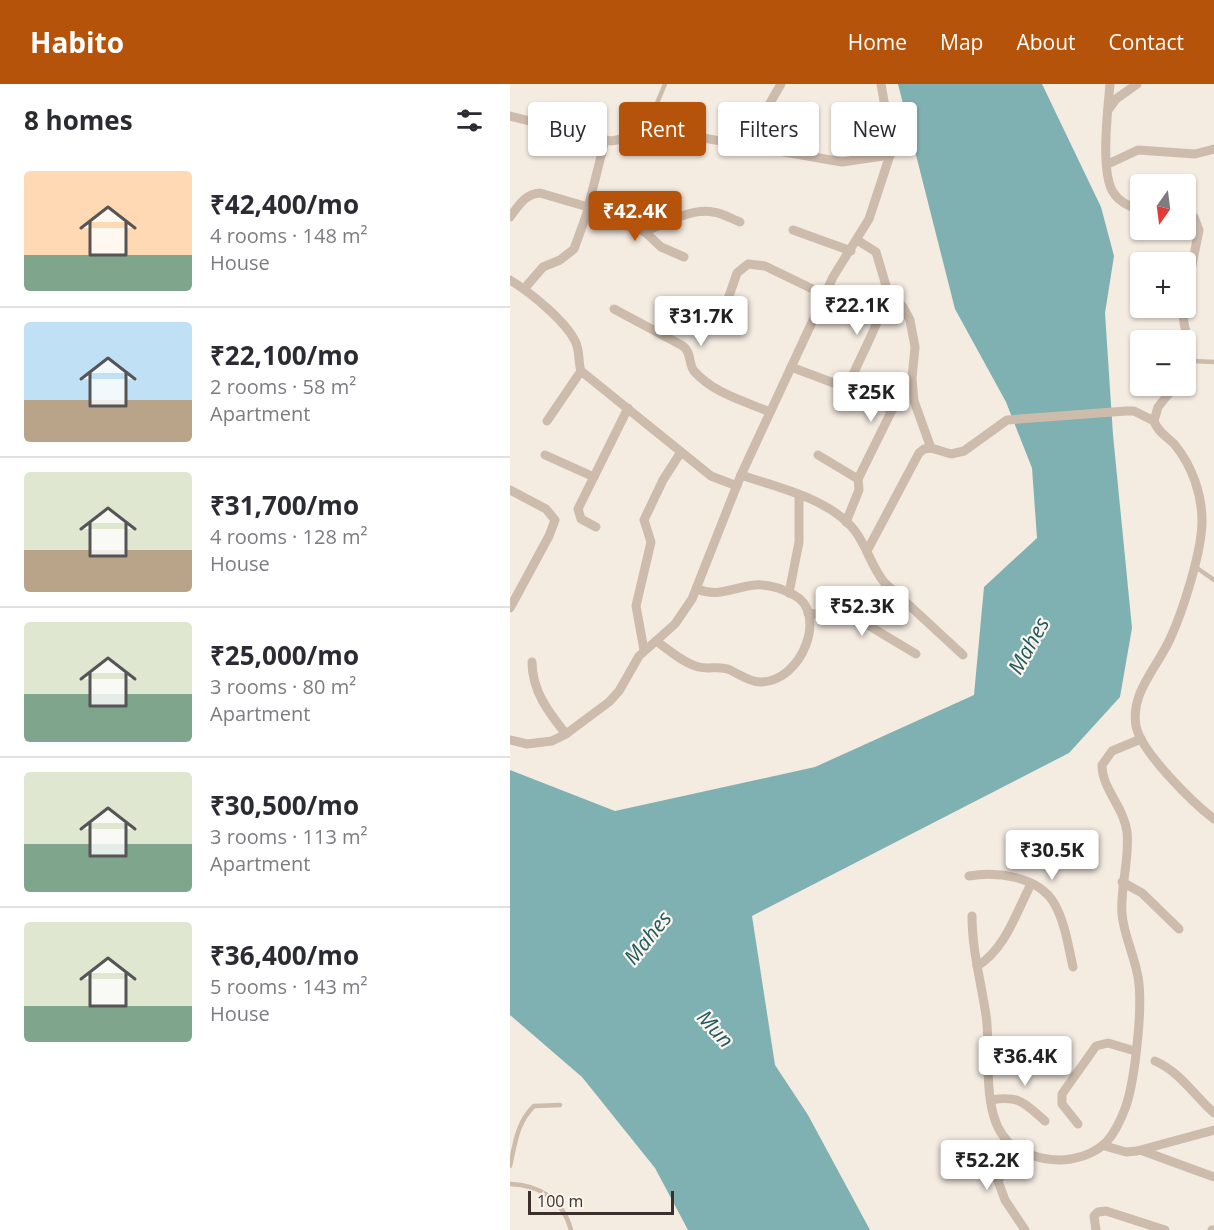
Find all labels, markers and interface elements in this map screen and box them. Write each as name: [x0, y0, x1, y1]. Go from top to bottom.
text: Habito: [30, 23, 124, 61]
text: Home: [848, 28, 907, 56]
text: Map: [940, 28, 983, 56]
text: About: [1016, 28, 1076, 56]
text: Contact: [1109, 28, 1184, 56]
text: 8 homes: [24, 102, 133, 138]
chip: Buy: [528, 102, 607, 156]
chip: Rent: [619, 102, 706, 156]
chip: Filters: [718, 102, 819, 156]
chip: New: [831, 102, 917, 156]
icon: filters: [453, 104, 486, 137]
north arrow: [1130, 174, 1196, 240]
map controls: [1130, 174, 1196, 396]
text: ₹42,400/mo: [210, 186, 359, 222]
pin: ₹42.4K: [586, 191, 684, 242]
icon: home: [72, 195, 144, 267]
text: ₹42.4K: [603, 197, 667, 224]
text: 4 rooms · 148 m²: [210, 222, 368, 249]
text: House: [210, 249, 270, 276]
button: +: [1130, 252, 1196, 318]
pin: ₹22.1K: [808, 285, 906, 336]
text: ₹22.1K: [825, 291, 889, 318]
pin: ₹31.7K: [652, 296, 750, 347]
text: ₹31.7K: [669, 302, 733, 329]
button: −: [1130, 330, 1196, 396]
text: ₹22,100/mo: [210, 337, 359, 373]
icon: home: [72, 346, 144, 418]
pin: ₹25K: [835, 372, 907, 423]
text: 2 rooms · 58 m²: [210, 373, 356, 400]
text: ₹25K: [847, 378, 895, 405]
text: Apartment: [210, 400, 310, 427]
text: ₹31,700/mo: [210, 487, 359, 523]
icon: home: [72, 496, 144, 568]
text: 4 rooms · 128 m²: [210, 523, 368, 550]
text: House: [210, 550, 270, 577]
pin: ₹52.3K: [813, 586, 911, 637]
text: ₹52.3K: [830, 592, 894, 619]
water label: Mahes: [1001, 612, 1055, 679]
text: ₹25,000/mo: [210, 637, 359, 673]
icon: home: [72, 646, 144, 718]
text: 3 rooms · 80 m²: [210, 673, 356, 700]
text: Apartment: [210, 700, 310, 727]
text: ₹30,500/mo: [210, 787, 359, 823]
icon: home: [72, 796, 144, 868]
text: 3 rooms · 113 m²: [210, 823, 368, 850]
pin: ₹30.5K: [1003, 830, 1101, 881]
text: ₹30.5K: [1020, 836, 1084, 863]
text: Apartment: [210, 850, 310, 877]
water label: Mahes: [617, 905, 677, 970]
text: ₹36,400/mo: [210, 937, 359, 973]
icon: home: [72, 946, 144, 1018]
text: 5 rooms · 143 m²: [210, 973, 368, 1000]
text: House: [210, 1000, 270, 1027]
water label: Mun: [691, 1003, 740, 1053]
pin: ₹36.4K: [976, 1036, 1074, 1087]
text: ₹36.4K: [993, 1042, 1057, 1069]
pin: ₹52.2K: [938, 1140, 1036, 1191]
text: ₹52.2K: [955, 1146, 1019, 1173]
scale bar: [528, 1188, 674, 1216]
text: 100 m: [537, 1190, 583, 1212]

